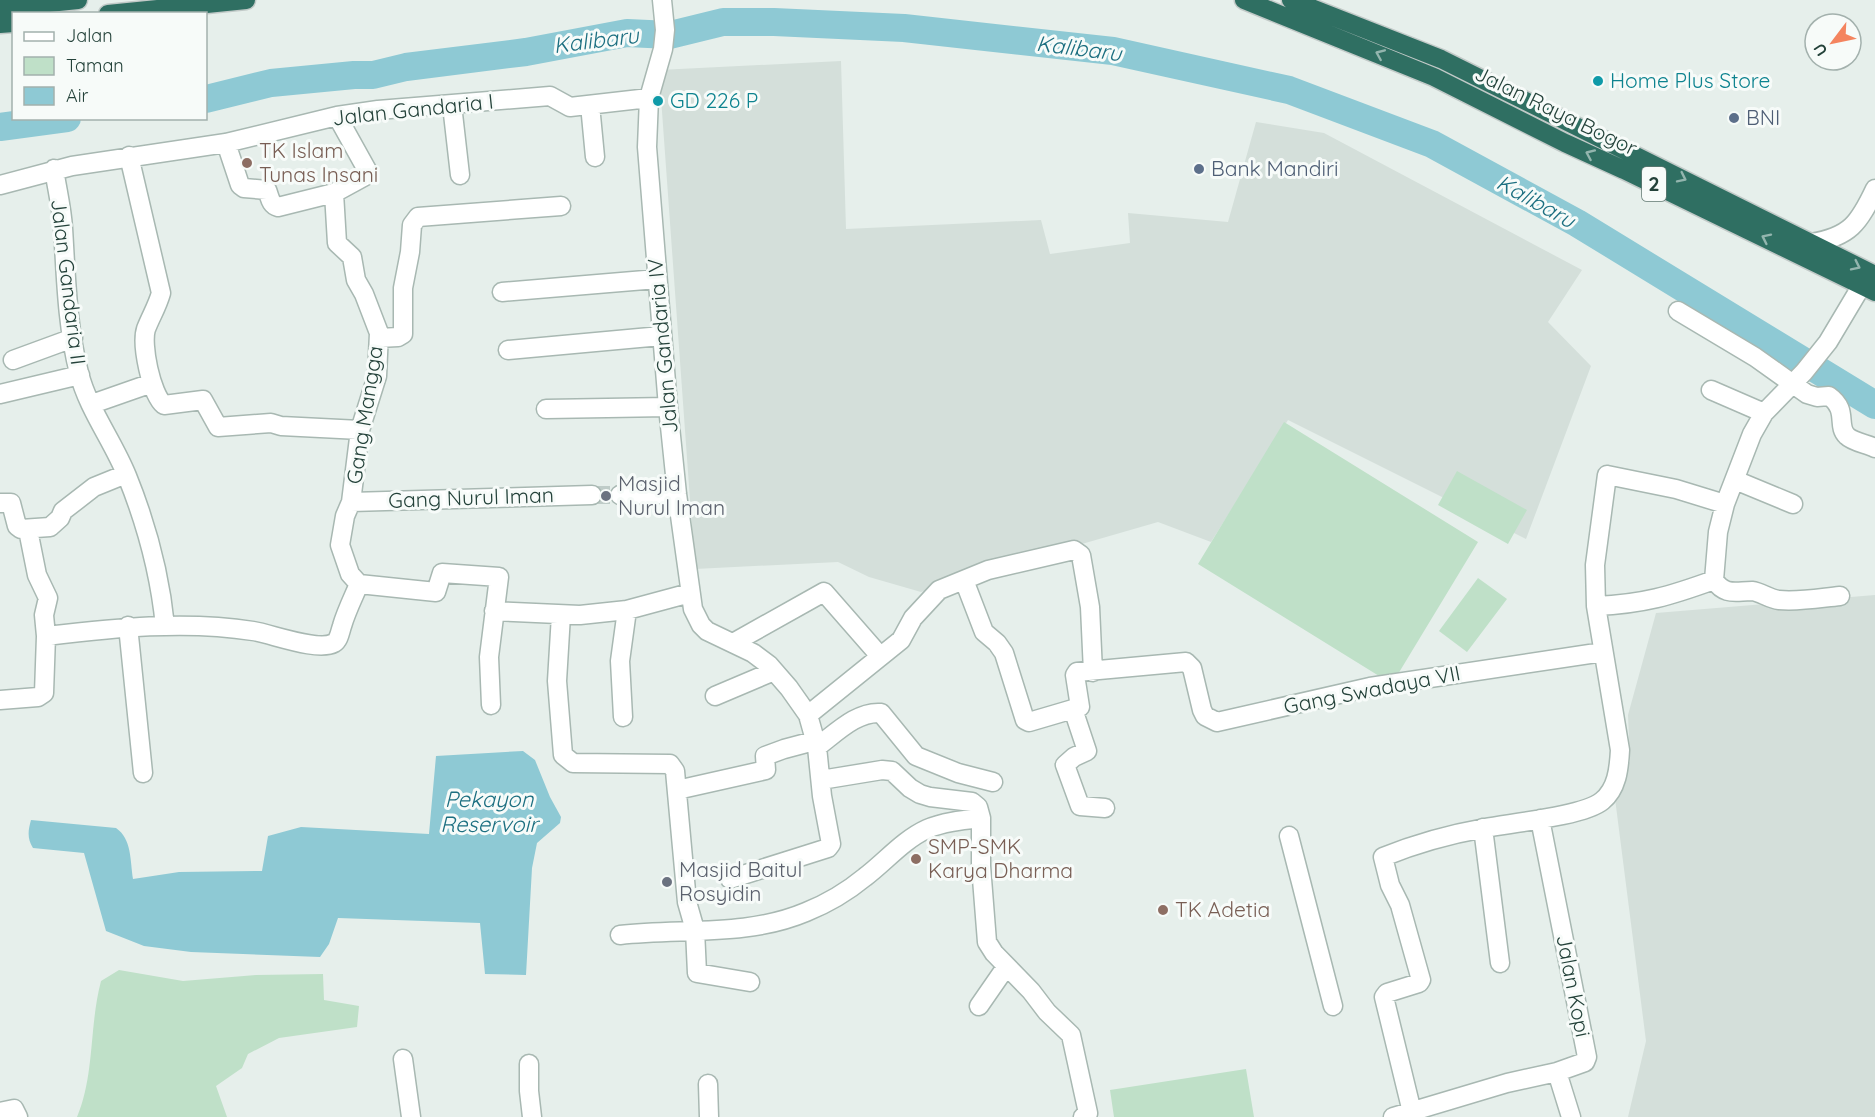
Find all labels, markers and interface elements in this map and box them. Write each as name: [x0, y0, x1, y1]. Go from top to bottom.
legend: [12, 12, 207, 120]
north arrow: [1803, 12, 1863, 72]
water label: Kalibaru: [552, 21, 642, 59]
text: Jalan: [66, 24, 113, 47]
water label: Kalibaru: [1035, 29, 1125, 67]
text: U: [1809, 40, 1832, 60]
one-way arrow: [1375, 50, 1386, 62]
text: Taman: [66, 54, 124, 77]
street label: Jalan Raya Bogor: [1471, 60, 1642, 161]
place label: Home Plus Store: [1610, 67, 1770, 93]
marker: Home Plus Store: [1591, 74, 1605, 88]
text: Air: [66, 84, 88, 107]
place label: GD 226 P: [670, 87, 758, 113]
street label: Jalan Gandaria I: [331, 88, 495, 130]
marker: GD 226 P: [651, 94, 665, 108]
place label: BNI: [1746, 104, 1780, 130]
marker: BNI: [1727, 111, 1741, 125]
place label: TK Islam Tunas Insani: [259, 137, 378, 187]
one-way arrow: [1585, 150, 1596, 162]
place label: Bank Mandiri: [1211, 155, 1339, 181]
marker: TK Islam Tunas Insani: [240, 156, 254, 170]
marker: Bank Mandiri: [1192, 162, 1206, 176]
road number: 2: [1642, 167, 1666, 201]
water label: Kalibaru: [1492, 168, 1582, 235]
one-way arrow: [1676, 170, 1687, 182]
street label: Jalan Gandaria II: [46, 197, 92, 366]
one-way arrow: [1761, 234, 1772, 246]
street label: Jalan Gandaria IV: [641, 257, 683, 435]
one-way arrow: [1850, 258, 1861, 270]
street label: Gang Mangga: [340, 344, 388, 486]
place label: Masjid Nurul Iman: [618, 470, 725, 520]
street label: Gang Nurul Iman: [388, 481, 554, 513]
marker: Masjid Nurul Iman: [599, 489, 613, 503]
street label: Gang Swadaya VII: [1281, 659, 1462, 719]
water label: Pekayon Reservoir: [440, 785, 540, 838]
place label: SMP-SMK Karya Dharma: [928, 833, 1073, 883]
marker: SMP-SMK Karya Dharma: [909, 852, 923, 866]
place label: Masjid Baitul Rosyidin: [679, 856, 802, 906]
marker: Masjid Baitul Rosyidin: [660, 875, 674, 889]
place label: TK Adetia: [1175, 896, 1270, 922]
marker: TK Adetia: [1156, 903, 1170, 917]
street label: Jalan Kopi: [1551, 932, 1597, 1039]

